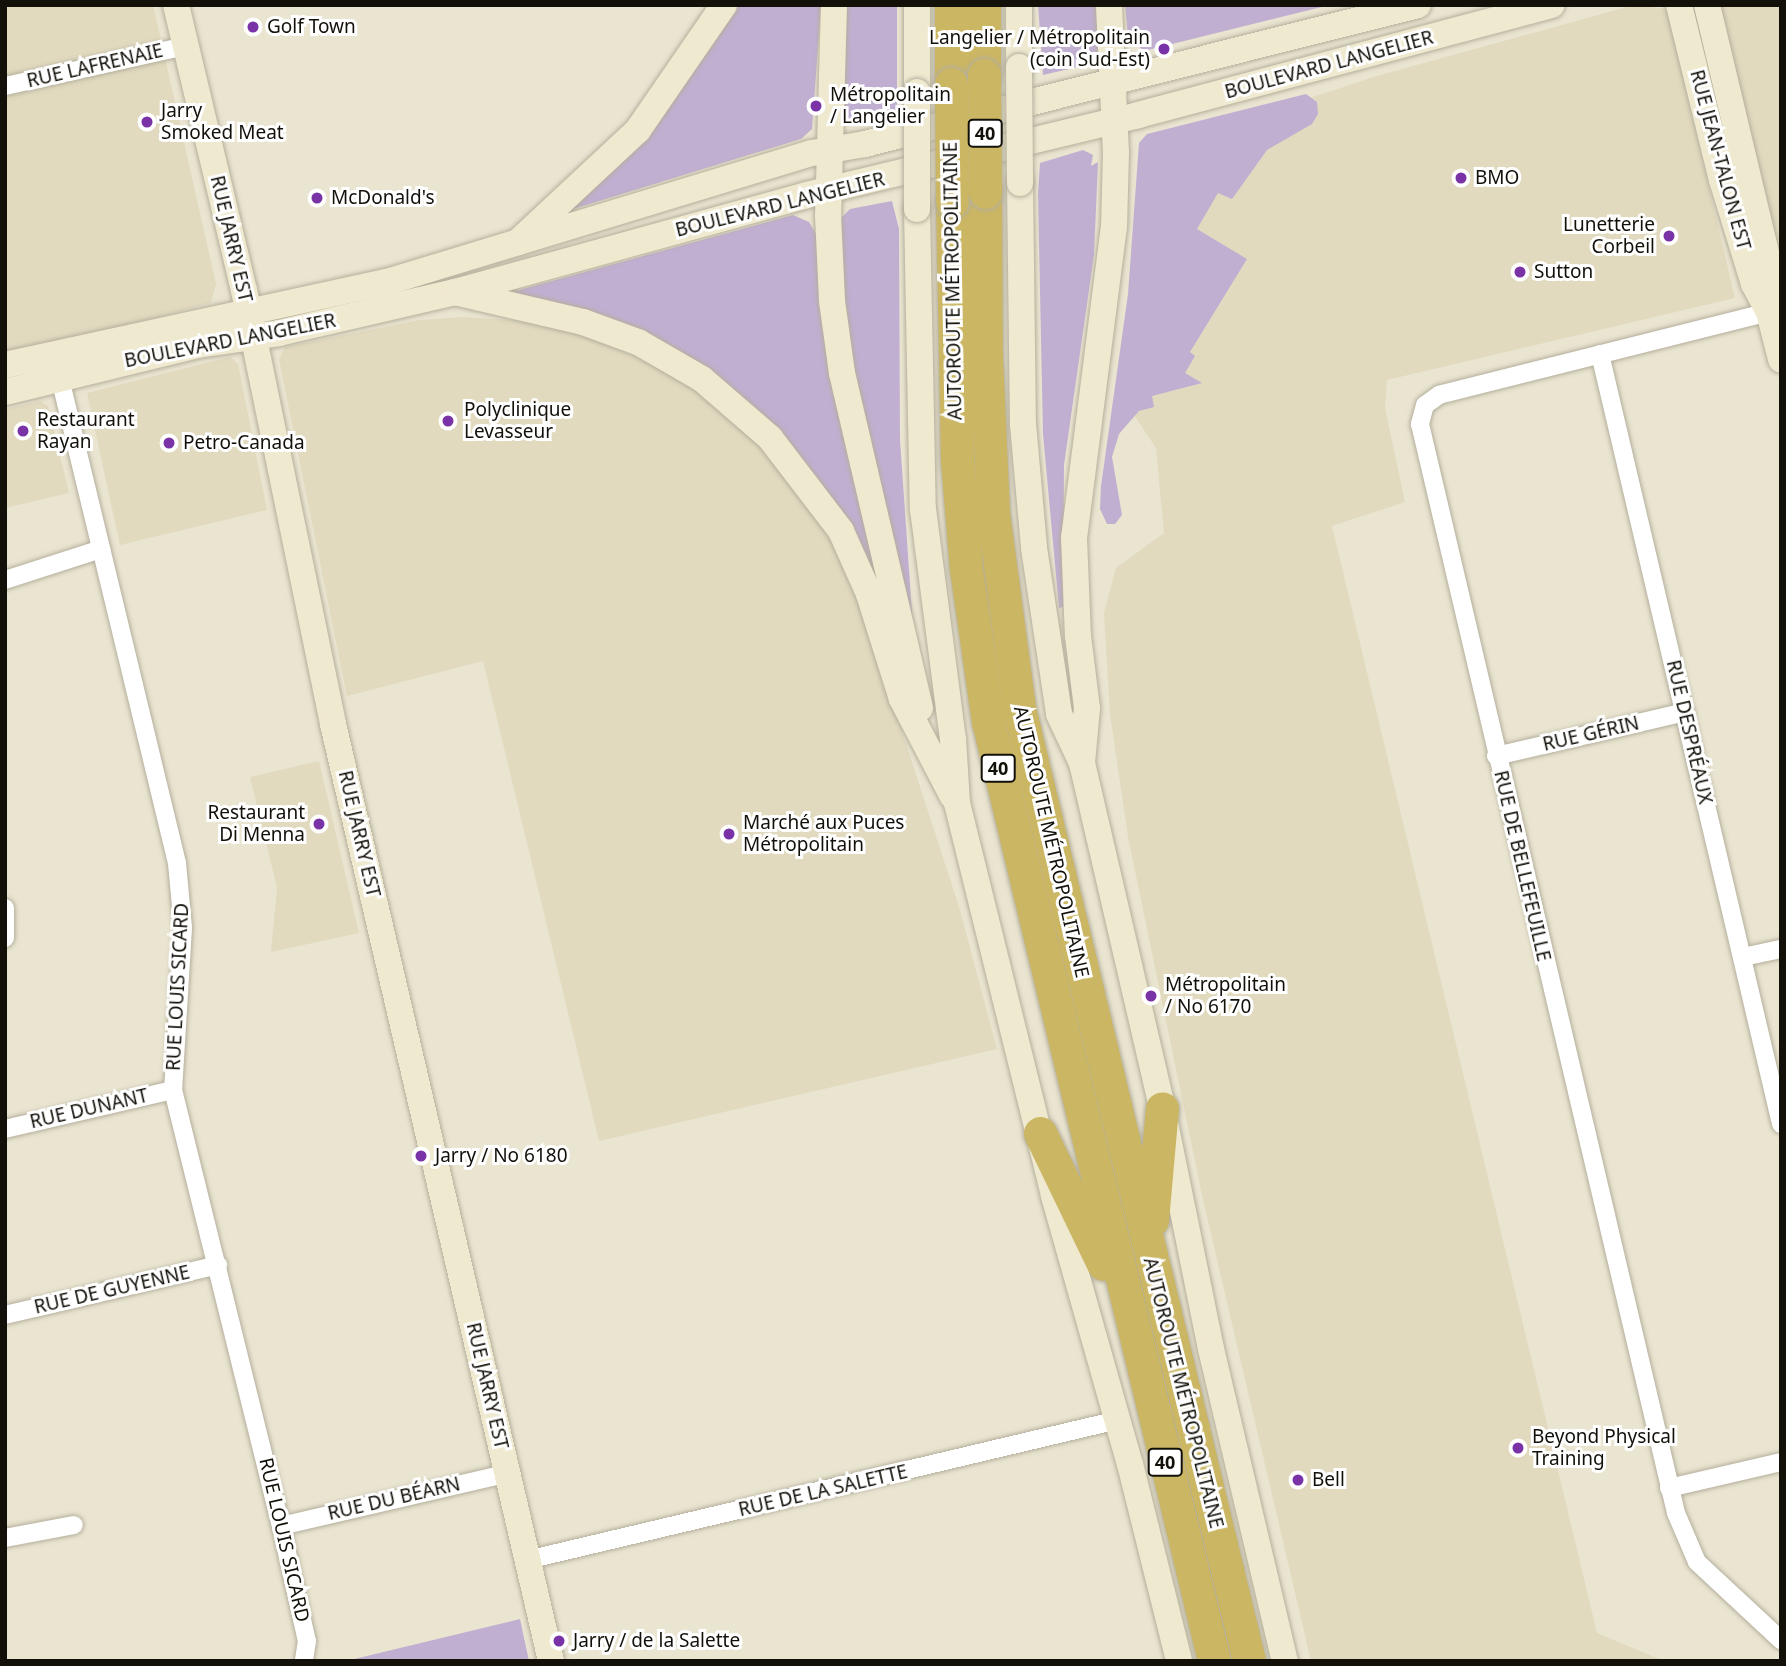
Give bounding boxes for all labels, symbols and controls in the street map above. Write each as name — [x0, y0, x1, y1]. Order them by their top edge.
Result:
place label: Golf Town — [267, 16, 356, 38]
marker: Golf Town — [245, 19, 261, 35]
street label: BOULEVARD LANGELIER — [1222, 26, 1436, 104]
place label: Langelier / Métropolitain (coin Sud-Est) — [929, 27, 1150, 71]
street label: RUE LAFRENAIE — [25, 39, 165, 93]
marker: Langelier / Métropolitain (coin Sud-Est) — [1156, 41, 1172, 57]
street label: RUE JEAN-TALON EST — [1685, 67, 1755, 253]
place label: Métropolitain / Langelier — [830, 84, 951, 128]
marker: Métropolitain / Langelier — [808, 98, 824, 114]
place label: Jarry Smoked Meat — [161, 100, 284, 144]
marker: Jarry Smoked Meat — [139, 114, 155, 130]
road number: 40 — [968, 118, 1002, 148]
street label: AUTOROUTE MÉTROPOLITAINE — [939, 142, 967, 420]
place label: BMO — [1475, 167, 1519, 189]
street label: BOULEVARD LANGELIER — [673, 168, 887, 242]
marker: BMO — [1453, 170, 1469, 186]
street label: RUE JARRY EST — [205, 173, 257, 305]
place label: McDonald's — [331, 187, 435, 209]
marker: McDonald's — [309, 190, 325, 206]
place label: Lunetterie Corbeil — [1563, 214, 1655, 258]
marker: Lunetterie Corbeil — [1661, 228, 1677, 244]
place label: Sutton — [1534, 261, 1593, 283]
marker: Sutton — [1512, 264, 1528, 280]
street label: BOULEVARD LANGELIER — [122, 309, 338, 373]
place label: Polyclinique Levasseur — [464, 399, 571, 443]
place label: Restaurant Rayan — [37, 409, 135, 453]
marker: Polyclinique Levasseur — [438, 411, 458, 431]
marker: Restaurant Rayan — [15, 423, 31, 439]
place label: Petro-Canada — [183, 432, 305, 454]
marker: Petro-Canada — [161, 435, 177, 451]
street label: RUE DESPRÉAUX — [1661, 658, 1717, 806]
street label: AUTOROUTE MÉTROPOLITAINE — [1009, 704, 1093, 980]
street label: RUE GÉRIN — [1541, 712, 1641, 756]
road number: 40 — [981, 754, 1016, 782]
street label: RUE JARRY EST — [333, 768, 385, 900]
street label: RUE DE BELLEFEUILLE — [1489, 768, 1555, 964]
place label: Restaurant Di Menna — [207, 802, 305, 846]
place label: Marché aux Puces Métropolitain — [743, 812, 904, 856]
marker: Restaurant Di Menna — [311, 816, 327, 832]
marker: Marché aux Puces Métropolitain — [721, 826, 737, 842]
street label: RUE LOUIS SICARD — [162, 903, 194, 1071]
place label: Métropolitain / No 6170 — [1165, 974, 1286, 1018]
marker: Métropolitain / No 6170 — [1143, 988, 1159, 1004]
street label: RUE DUNANT — [28, 1084, 150, 1134]
place label: Jarry / No 6180 — [435, 1145, 568, 1167]
marker: Jarry / No 6180 — [413, 1148, 429, 1164]
street label: AUTOROUTE MÉTROPOLITAINE — [1138, 1255, 1228, 1531]
street label: RUE DE GUYENNE — [32, 1261, 192, 1319]
street label: RUE JARRY EST — [461, 1320, 513, 1452]
place label: Beyond Physical Training — [1532, 1426, 1676, 1470]
marker: Beyond Physical Training — [1510, 1440, 1526, 1456]
road number: 40 — [1148, 1448, 1182, 1476]
street label: RUE LOUIS SICARD — [254, 1456, 314, 1624]
street label: RUE DE LA SALETTE — [736, 1460, 910, 1522]
place label: Bell — [1312, 1469, 1345, 1491]
marker: Bell — [1290, 1472, 1306, 1488]
street label: RUE DU BÉARN — [326, 1473, 462, 1525]
place label: Jarry / de la Salette — [573, 1630, 740, 1652]
marker: Jarry / de la Salette — [551, 1633, 567, 1649]

